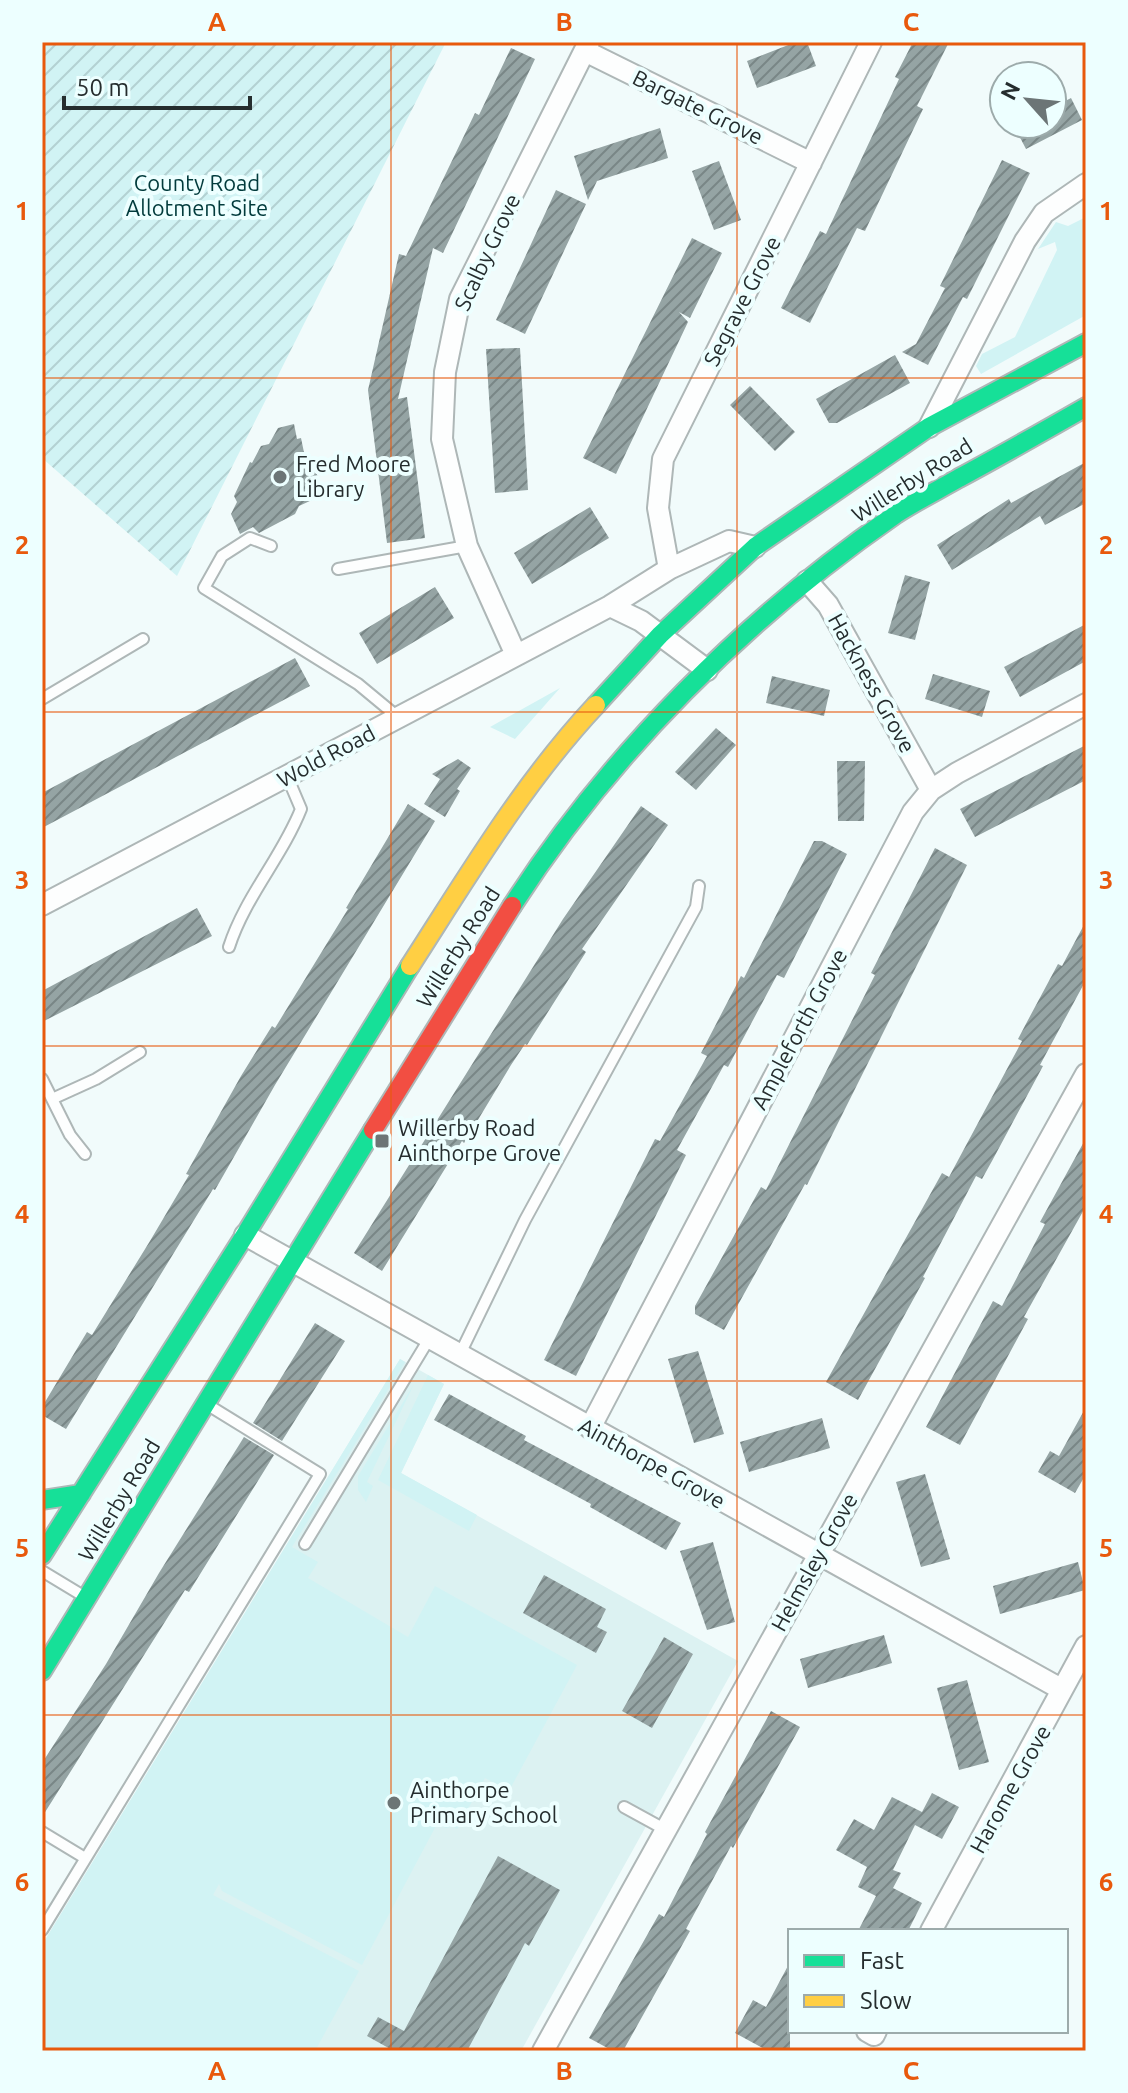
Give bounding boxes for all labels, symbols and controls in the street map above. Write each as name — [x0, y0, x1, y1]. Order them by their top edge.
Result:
text: A — [208, 7, 227, 36]
text: B — [555, 7, 573, 36]
text: C — [903, 7, 920, 36]
scale bar — [64, 60, 250, 110]
north arrow — [988, 60, 1068, 140]
street label: Bargate Grove — [629, 64, 767, 149]
text: 50 m — [76, 74, 129, 101]
text: N — [995, 78, 1025, 104]
park label: County Road Allotment Site — [126, 170, 268, 220]
street label: Scalby Grove — [449, 190, 524, 314]
text: 1 — [15, 196, 29, 225]
text: 1 — [1099, 196, 1113, 225]
street label: Segrave Grove — [698, 232, 785, 370]
street label: Willerby Road — [847, 433, 977, 527]
place label: Fred Moore Library — [296, 451, 411, 501]
marker: Fred Moore Library — [271, 468, 289, 486]
text: 2 — [15, 530, 29, 559]
text: 2 — [1099, 530, 1113, 559]
street label: Hackness Grove — [824, 609, 921, 757]
street label: Wold Road — [273, 719, 379, 792]
text: 3 — [15, 865, 29, 894]
text: 3 — [1099, 865, 1113, 894]
street label: Willerby Road — [411, 882, 505, 1012]
street label: Ampleforth Grove — [746, 944, 851, 1113]
place label: Willerby Road Ainthorpe Grove — [398, 1115, 561, 1165]
marker: Willerby Road Ainthorpe Grove — [373, 1132, 391, 1150]
text: 4 — [15, 1199, 29, 1228]
text: 4 — [1099, 1199, 1113, 1228]
street label: Ainthorpe Grove — [575, 1412, 730, 1513]
street label: Willerby Road — [72, 1434, 165, 1565]
street label: Helmsley Grove — [765, 1488, 862, 1635]
text: 5 — [15, 1533, 29, 1562]
text: 5 — [1099, 1533, 1113, 1562]
street label: Harome Grove — [964, 1720, 1055, 1857]
place label: Ainthorpe Primary School — [410, 1777, 558, 1827]
marker: Ainthorpe Primary School — [385, 1794, 403, 1812]
text: 6 — [15, 1867, 29, 1896]
text: 6 — [1099, 1867, 1113, 1896]
legend — [788, 1929, 1068, 2033]
text: Fast — [860, 1947, 904, 1974]
text: Slow — [860, 1987, 912, 2014]
text: A — [208, 2056, 227, 2085]
text: B — [555, 2056, 573, 2085]
text: C — [903, 2056, 920, 2085]

